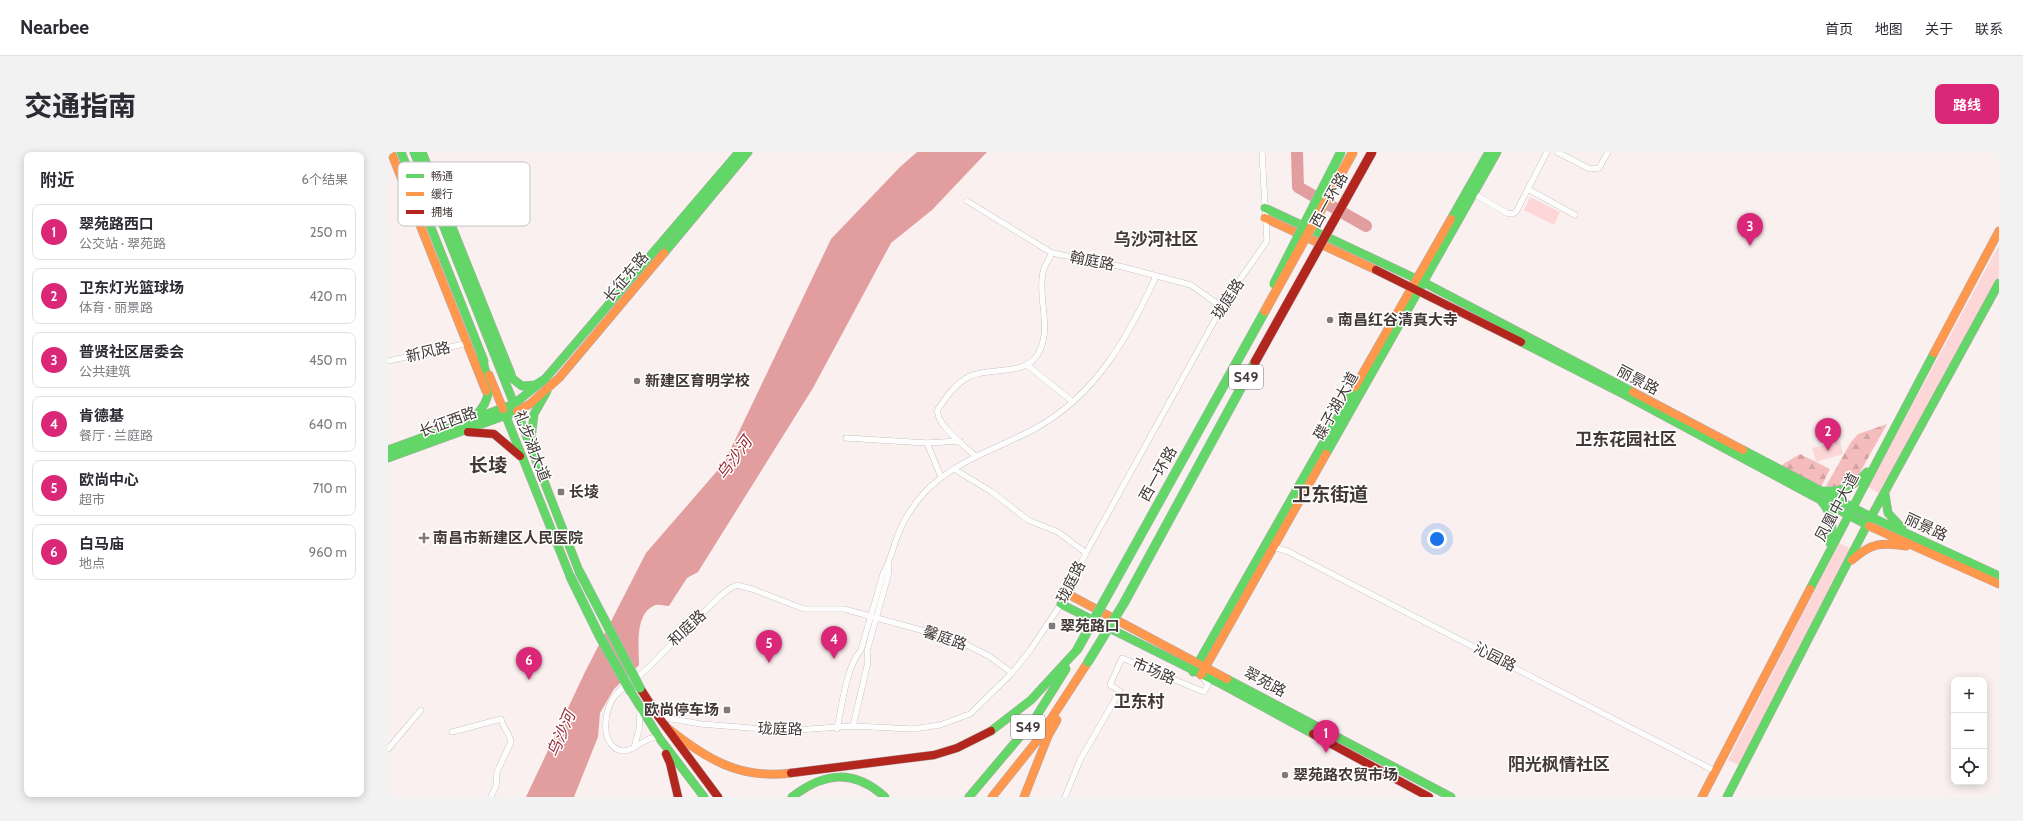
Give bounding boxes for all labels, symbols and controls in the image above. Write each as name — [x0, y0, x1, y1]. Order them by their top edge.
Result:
text: Nearbee — [20, 16, 89, 39]
text: 首页 — [1825, 20, 1853, 38]
text: 地图 — [1875, 20, 1903, 38]
text: 关于 — [1925, 20, 1953, 38]
text: 联系 — [1975, 20, 2003, 38]
button: 路线 — [1935, 84, 1999, 124]
text: 交通指南 — [24, 89, 136, 123]
legend — [398, 162, 530, 226]
text: 畅通 — [431, 169, 453, 183]
street label: 西一环路 — [1307, 169, 1351, 231]
text: 附近 — [40, 170, 74, 190]
text: 6个结果 — [302, 171, 348, 187]
text: 缓行 — [431, 187, 453, 201]
text: 拥堵 — [431, 205, 453, 219]
pin: 3 — [1737, 213, 1763, 246]
text: 翠苑路西口 — [79, 215, 154, 233]
text: 1 — [52, 224, 56, 240]
text: 250 m — [310, 224, 347, 240]
district label: 乌沙河社区 — [1114, 229, 1199, 249]
text: 公交站 · 翠苑路 — [79, 235, 166, 251]
street label: 长征东路 — [600, 248, 652, 306]
street label: 翰庭路 — [1068, 248, 1116, 274]
street label: 珑庭路 — [1208, 275, 1248, 323]
text: 卫东灯光篮球场 — [79, 279, 184, 297]
text: 2 — [51, 288, 57, 304]
text: 420 m — [309, 288, 347, 304]
text: 体育 · 丽景路 — [79, 299, 153, 315]
place label: 南昌红谷清真大寺 — [1338, 311, 1458, 329]
marker: 南昌红谷清真大寺 — [1325, 315, 1335, 325]
street label: 新风路 — [404, 338, 452, 366]
text: 普贤社区居委会 — [79, 343, 184, 361]
text: 3 — [50, 352, 58, 368]
text: 450 m — [309, 352, 347, 368]
street label: 丽景路 — [1614, 361, 1662, 399]
text: 公共建筑 — [79, 363, 131, 379]
road number: S49 — [1229, 365, 1263, 389]
street label: 碟子湖大道 — [1310, 369, 1362, 443]
place label: 新建区育明学校 — [645, 372, 750, 390]
marker: 新建区育明学校 — [632, 376, 642, 386]
street label: 长征西路 — [417, 403, 479, 441]
text: 肯德基 — [79, 407, 124, 425]
street label: 礼步湖大道 — [510, 408, 554, 484]
text: 4 — [50, 416, 58, 432]
text: 640 m — [309, 416, 347, 432]
pin: 2 — [1815, 418, 1841, 451]
text: 餐厅 · 兰庭路 — [79, 427, 153, 443]
district label: 卫东花园社区 — [1575, 429, 1677, 449]
water label: 乌沙河 — [712, 431, 758, 483]
street label: 西一环路 — [1136, 443, 1180, 505]
district label: 长堎 — [469, 454, 507, 477]
street label: 凤凰中大道 — [1811, 470, 1863, 544]
text: 欧尚中心 — [79, 471, 139, 489]
text: 5 — [51, 480, 57, 496]
text: 710 m — [313, 480, 347, 496]
place label: 长堎 — [569, 483, 599, 501]
district label: 卫东街道 — [1292, 483, 1368, 506]
marker: 长堎 — [556, 487, 566, 497]
text: 超市 — [79, 491, 105, 507]
street label: 丽景路 — [1902, 509, 1950, 545]
place label: 南昌市新建区人民医院 — [433, 529, 583, 547]
your location — [1427, 529, 1447, 549]
marker: 南昌市新建区人民医院 — [418, 532, 430, 544]
text: 白马庙 — [79, 535, 124, 553]
text: 6 — [50, 544, 58, 560]
text: 960 m — [309, 544, 347, 560]
text: 地点 — [79, 555, 105, 571]
street label: 珑庭路 — [1053, 558, 1089, 606]
street label: 和庭路 — [664, 606, 710, 650]
place label: 翠苑路口 — [1060, 617, 1120, 635]
marker: 翠苑路口 — [1047, 621, 1057, 631]
street label: 馨庭路 — [921, 622, 969, 654]
pin: 4 — [821, 626, 847, 659]
pin: 5 — [756, 630, 782, 663]
street label: 沁园路 — [1471, 639, 1519, 675]
pin: 6 — [516, 647, 542, 680]
street label: 市场路 — [1130, 654, 1178, 688]
street label: 翠苑路 — [1241, 663, 1289, 701]
map controls — [1951, 677, 1987, 785]
button: + — [1951, 677, 1987, 713]
district label: 卫东村 — [1114, 691, 1165, 711]
place label: 欧尚停车场 — [644, 701, 719, 719]
water label: 乌沙河 — [543, 705, 580, 760]
marker: 欧尚停车场 — [722, 705, 732, 715]
button: − — [1951, 713, 1987, 749]
road number: S49 — [1011, 715, 1045, 739]
street label: 珑庭路 — [757, 720, 803, 738]
pin: 1 — [1313, 720, 1339, 753]
button: locate — [1951, 749, 1987, 785]
district label: 阳光枫情社区 — [1508, 754, 1610, 774]
place label: 翠苑路农贸市场 — [1293, 766, 1398, 784]
marker: 翠苑路农贸市场 — [1280, 770, 1290, 780]

